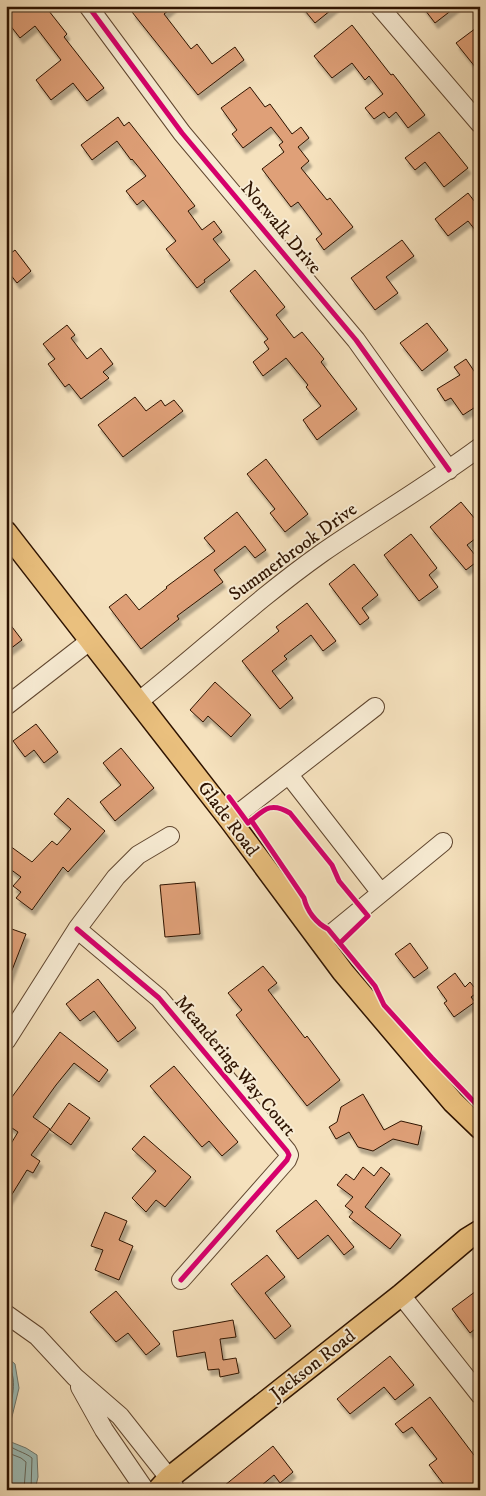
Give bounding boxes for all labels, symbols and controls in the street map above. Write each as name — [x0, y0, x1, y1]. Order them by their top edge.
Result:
street label: Norwalk Drive — [236, 177, 326, 279]
street label: Summerbrook Drive — [224, 498, 362, 606]
street label: Glade Road — [192, 777, 264, 861]
street label: Meandering Way Court — [169, 991, 301, 1141]
street label: Jackson Road — [264, 1324, 361, 1407]

